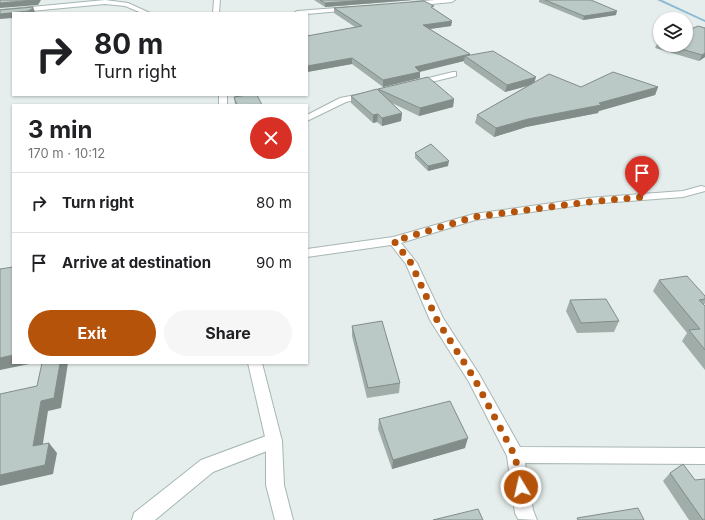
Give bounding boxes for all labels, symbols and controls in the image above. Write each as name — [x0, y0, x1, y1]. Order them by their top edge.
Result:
map controls — [653, 12, 693, 52]
button: layers — [653, 12, 693, 52]
text: 80 m — [94, 27, 163, 61]
icon: right — [28, 28, 80, 80]
text: Turn right — [94, 61, 177, 82]
text: 3 min — [28, 115, 93, 144]
button: close — [250, 117, 292, 159]
text: 170 m · 10:12 — [28, 145, 105, 161]
pin — [625, 156, 659, 197]
icon: arrive — [631, 162, 653, 184]
icon: right — [28, 192, 50, 214]
text: Turn right — [62, 193, 134, 212]
text: 80 m — [256, 193, 292, 212]
icon: arrive — [28, 252, 50, 274]
text: Arrive at destination — [62, 253, 211, 272]
text: 90 m — [256, 253, 292, 272]
button: Exit — [28, 310, 156, 356]
button: Share — [164, 310, 292, 356]
position arrow — [500, 466, 542, 508]

